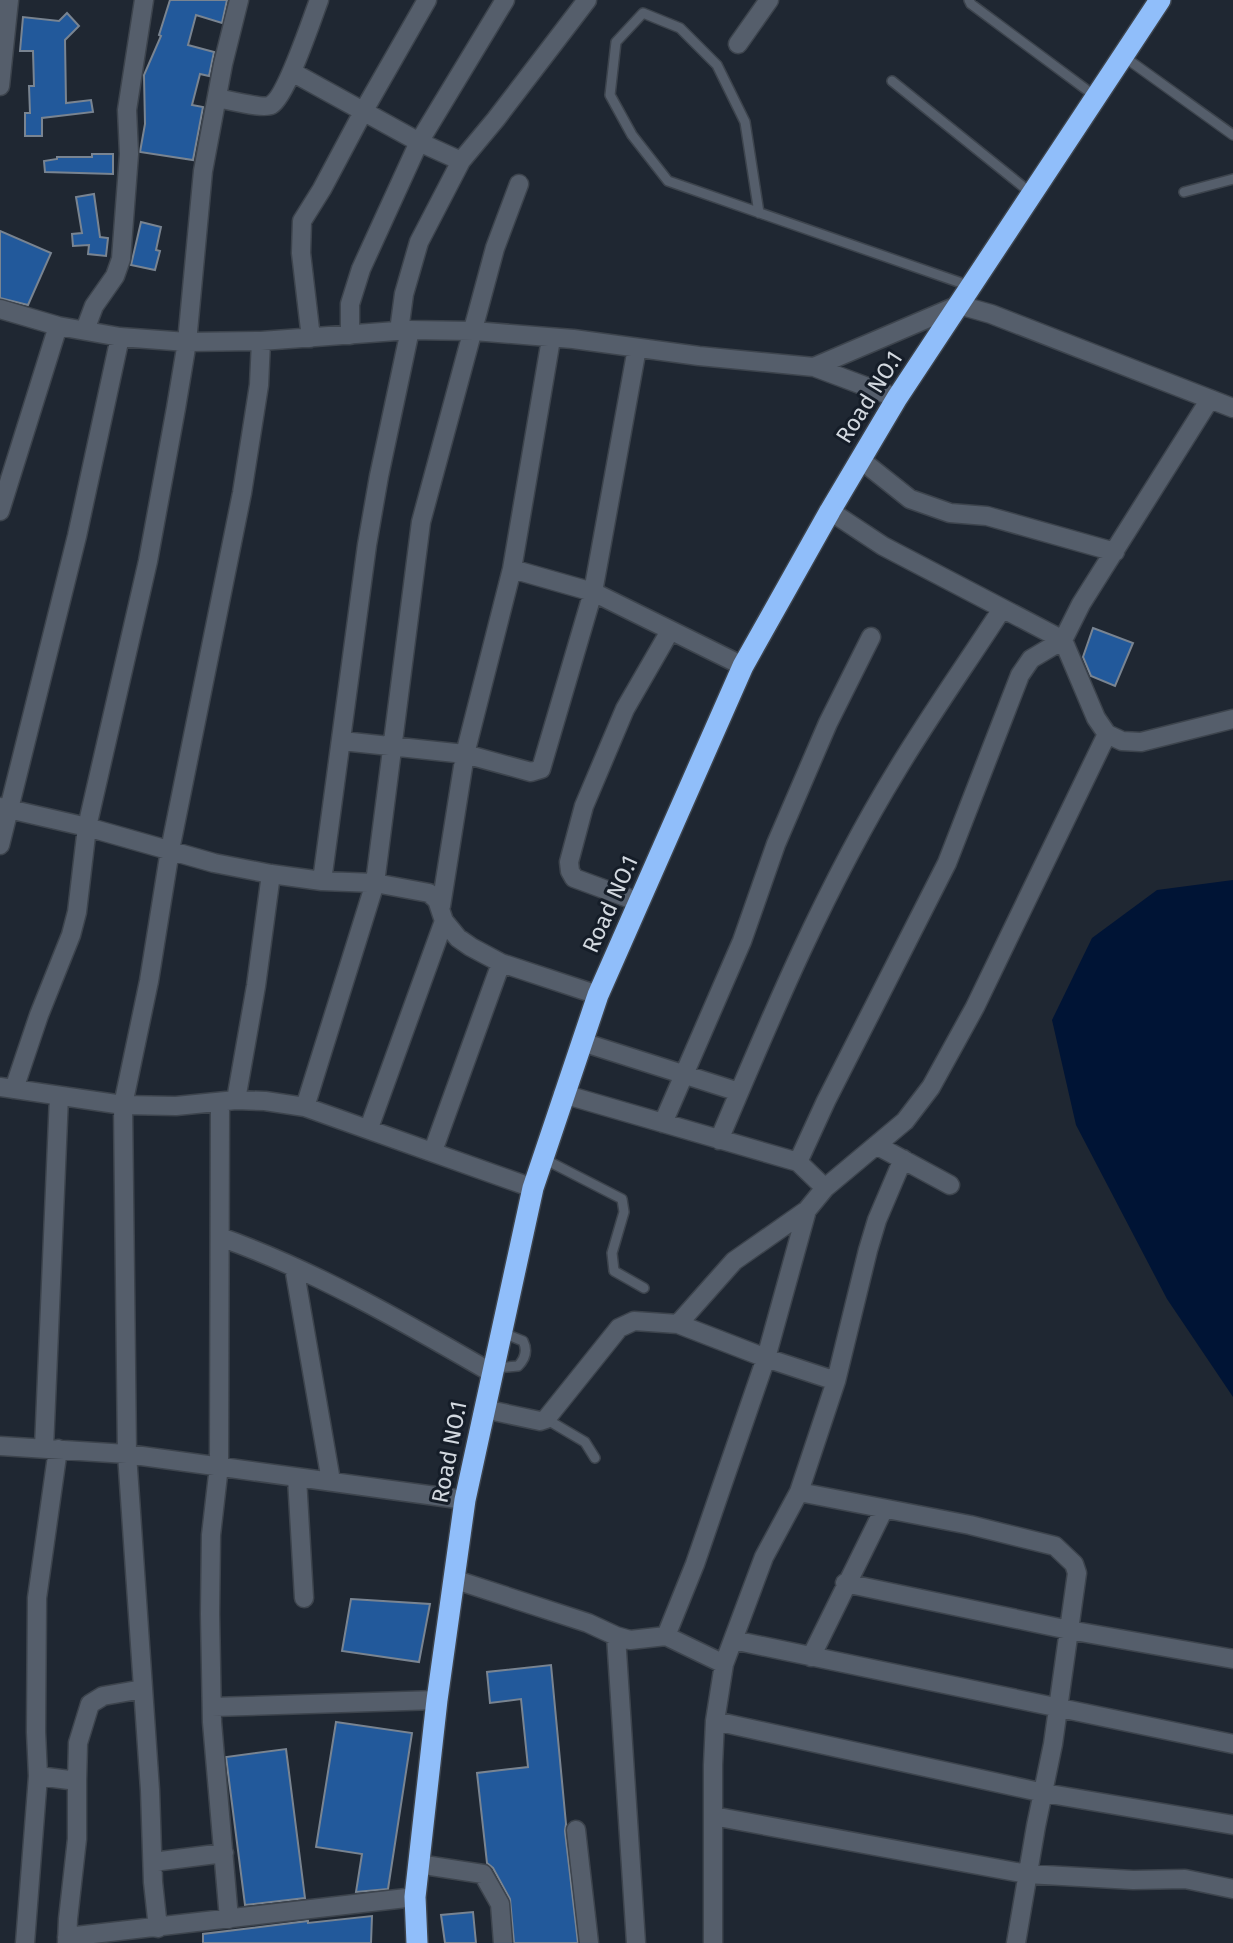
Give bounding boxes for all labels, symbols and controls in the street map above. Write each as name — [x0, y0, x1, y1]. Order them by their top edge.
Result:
street label: Road NO.1 — [830, 346, 908, 448]
street label: Road NO.1 — [576, 851, 644, 957]
street label: Road NO.1 — [425, 1399, 473, 1505]

